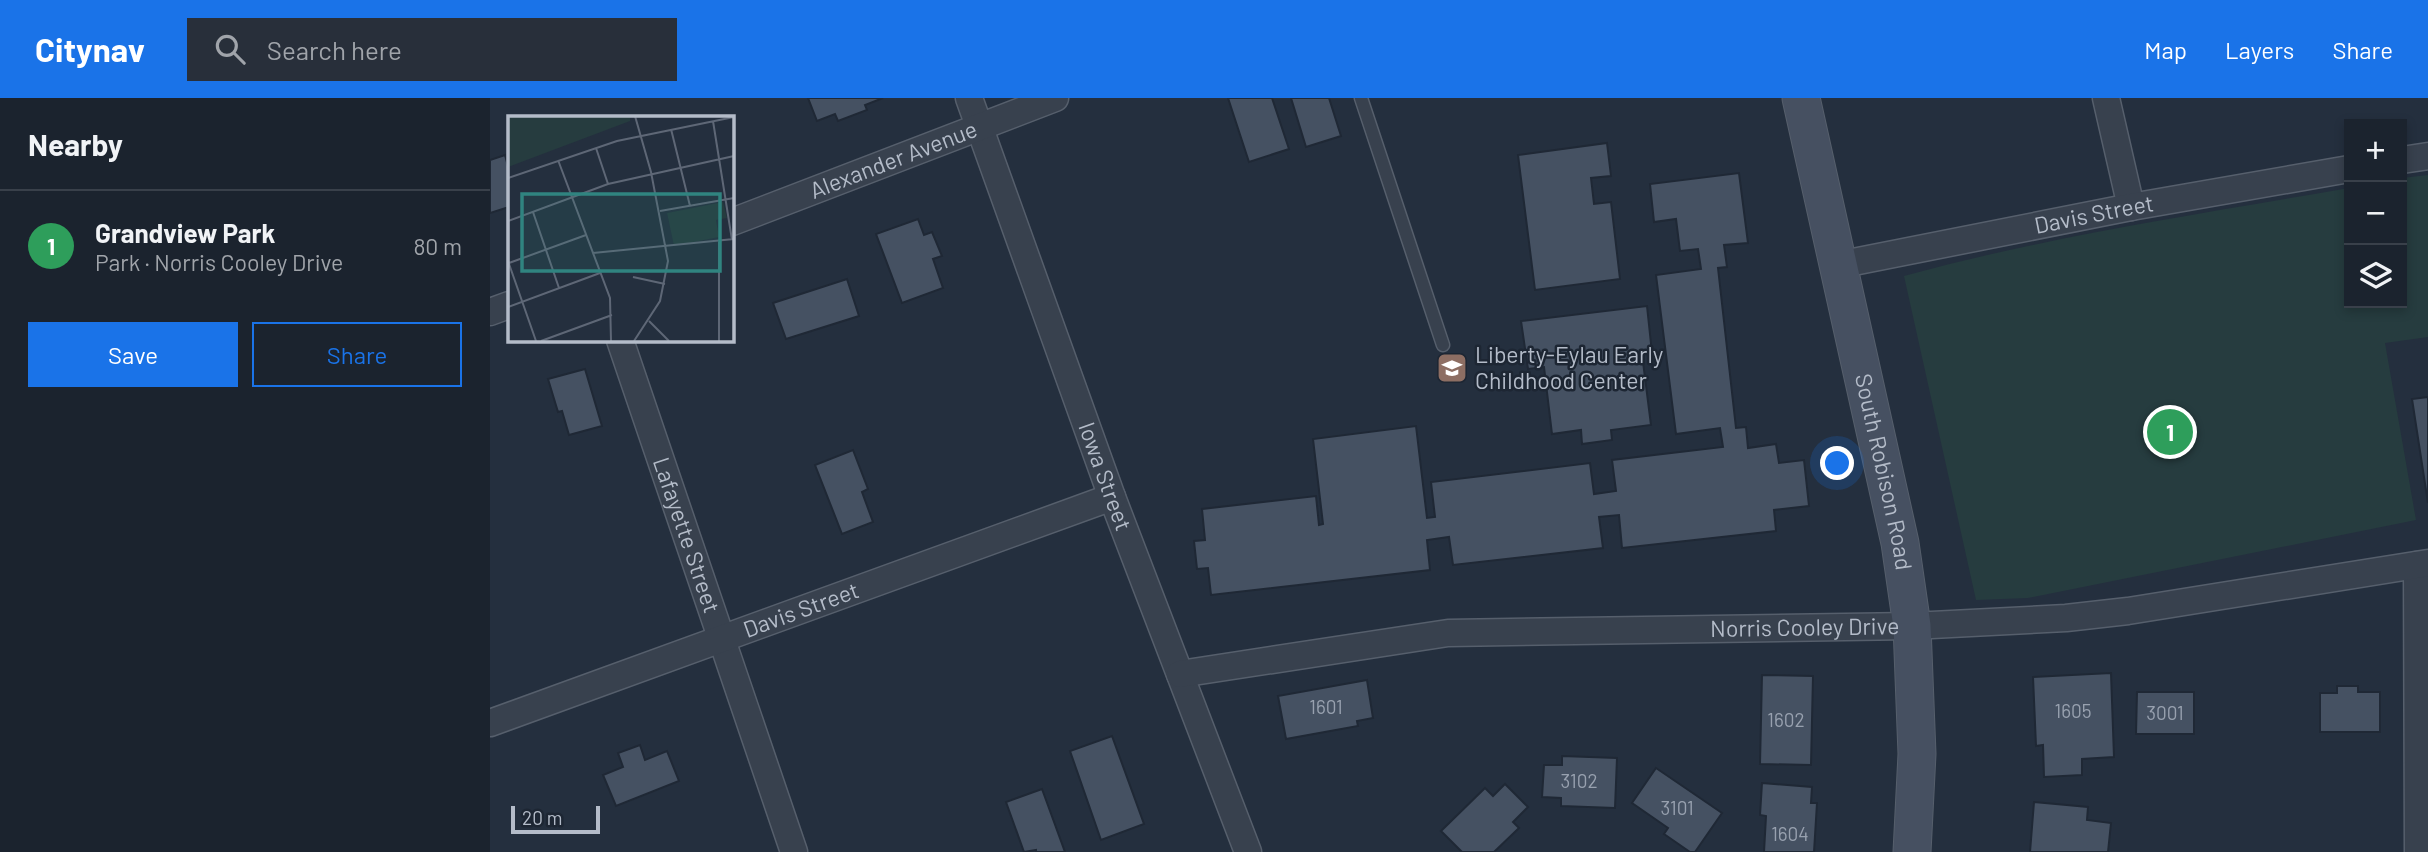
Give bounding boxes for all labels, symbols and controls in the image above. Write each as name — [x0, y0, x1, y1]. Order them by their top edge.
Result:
search box — [187, 18, 677, 81]
text: Citynav — [35, 29, 145, 69]
icon: search — [211, 30, 249, 68]
text: Search here — [267, 34, 402, 65]
text: Map — [2144, 35, 2187, 64]
text: Layers — [2225, 35, 2294, 64]
text: Share — [2332, 35, 2393, 64]
street label: Alexander Avenue — [805, 114, 981, 204]
inset map — [508, 116, 733, 341]
map controls — [2344, 119, 2407, 308]
button: + — [2344, 119, 2407, 182]
text: Nearby — [28, 126, 123, 162]
button: − — [2344, 182, 2407, 245]
street label: Davis Street — [2032, 188, 2156, 239]
text: Grandview Park — [95, 217, 275, 248]
text: 1 — [47, 232, 55, 260]
text: 80 m — [413, 232, 462, 260]
button: layers — [2344, 245, 2407, 308]
text: Park · Norris Cooley Drive — [95, 248, 343, 276]
button: Save — [28, 322, 238, 387]
button: Share — [252, 322, 462, 387]
place label: Liberty-Eylau Early Childhood Center — [1475, 340, 1664, 394]
school or university icon: Liberty-Eylau Early Childhood Center — [1435, 351, 1469, 385]
street label: South Robison Road — [1850, 371, 1919, 572]
pin: 1 — [2147, 406, 2193, 458]
street label: Iowa Street — [1073, 418, 1139, 534]
your location — [1820, 446, 1854, 480]
street label: Lafayette Street — [648, 453, 727, 616]
street label: Davis Street — [739, 575, 862, 643]
street label: Norris Cooley Drive — [1710, 611, 1900, 642]
house number: 1601 — [1309, 695, 1343, 718]
house number: 1605 — [2055, 699, 2091, 722]
house number: 3001 — [2146, 701, 2184, 724]
house number: 1602 — [1767, 708, 1805, 731]
house number: 3102 — [1560, 769, 1598, 792]
house number: 3101 — [1660, 796, 1694, 819]
scale bar — [511, 803, 600, 835]
text: 20 m — [522, 806, 562, 829]
house number: 1604 — [1771, 822, 1809, 845]

